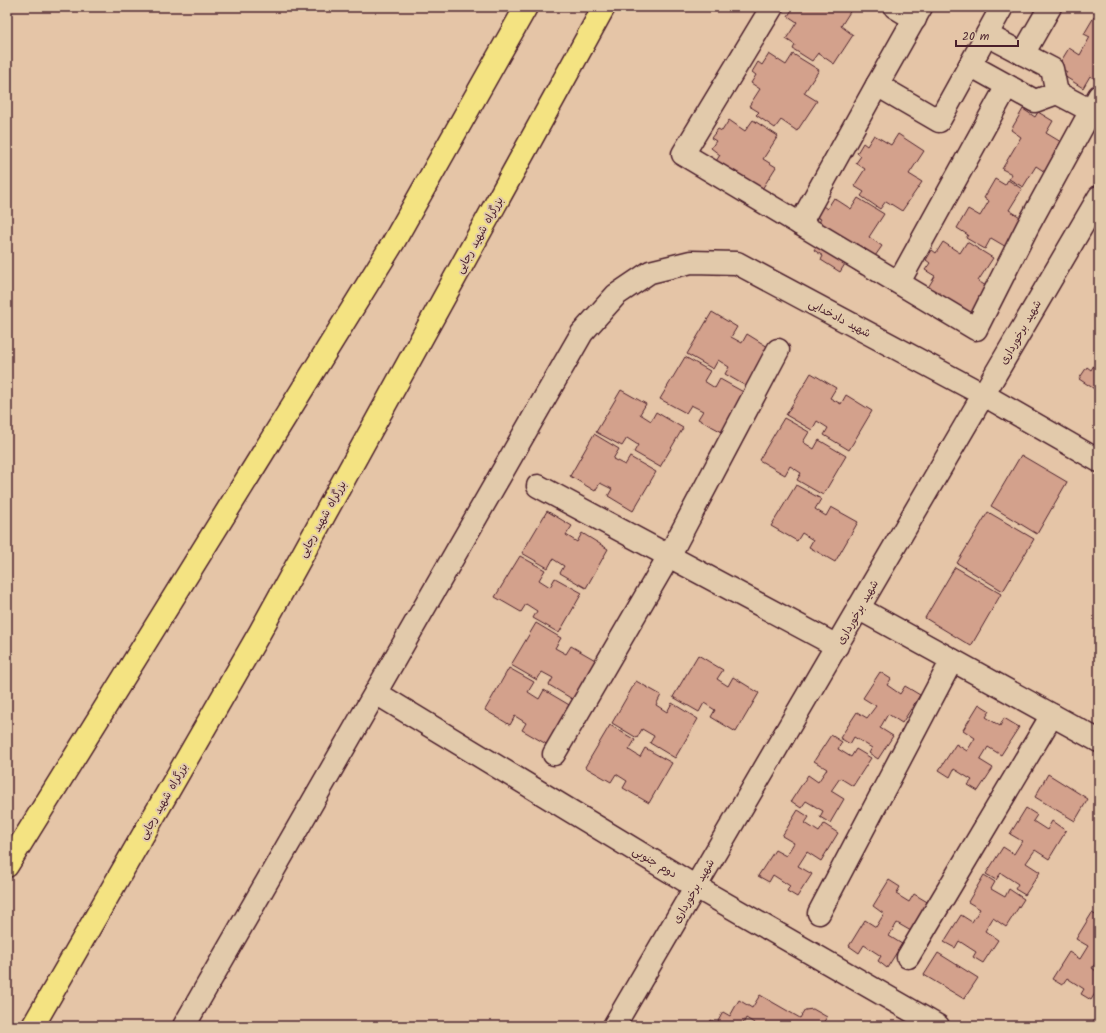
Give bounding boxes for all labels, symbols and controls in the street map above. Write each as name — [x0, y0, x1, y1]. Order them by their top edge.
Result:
scale bar — [956, 22, 1018, 48]
text: 20 m — [962, 27, 990, 46]
street label: بزرگراه شهید رجایی — [451, 194, 508, 277]
street label: شهید دادخدایی — [805, 295, 874, 343]
street label: شهید برخورداری — [995, 297, 1047, 368]
street label: بزرگراه شهید رجایی — [294, 478, 351, 561]
street label: شهید برخورداری — [832, 577, 884, 648]
street label: بزرگراه شهید رجایی — [135, 760, 193, 843]
street label: دوم جنوبی — [629, 842, 680, 883]
street label: شهید برخورداری — [668, 856, 720, 927]

